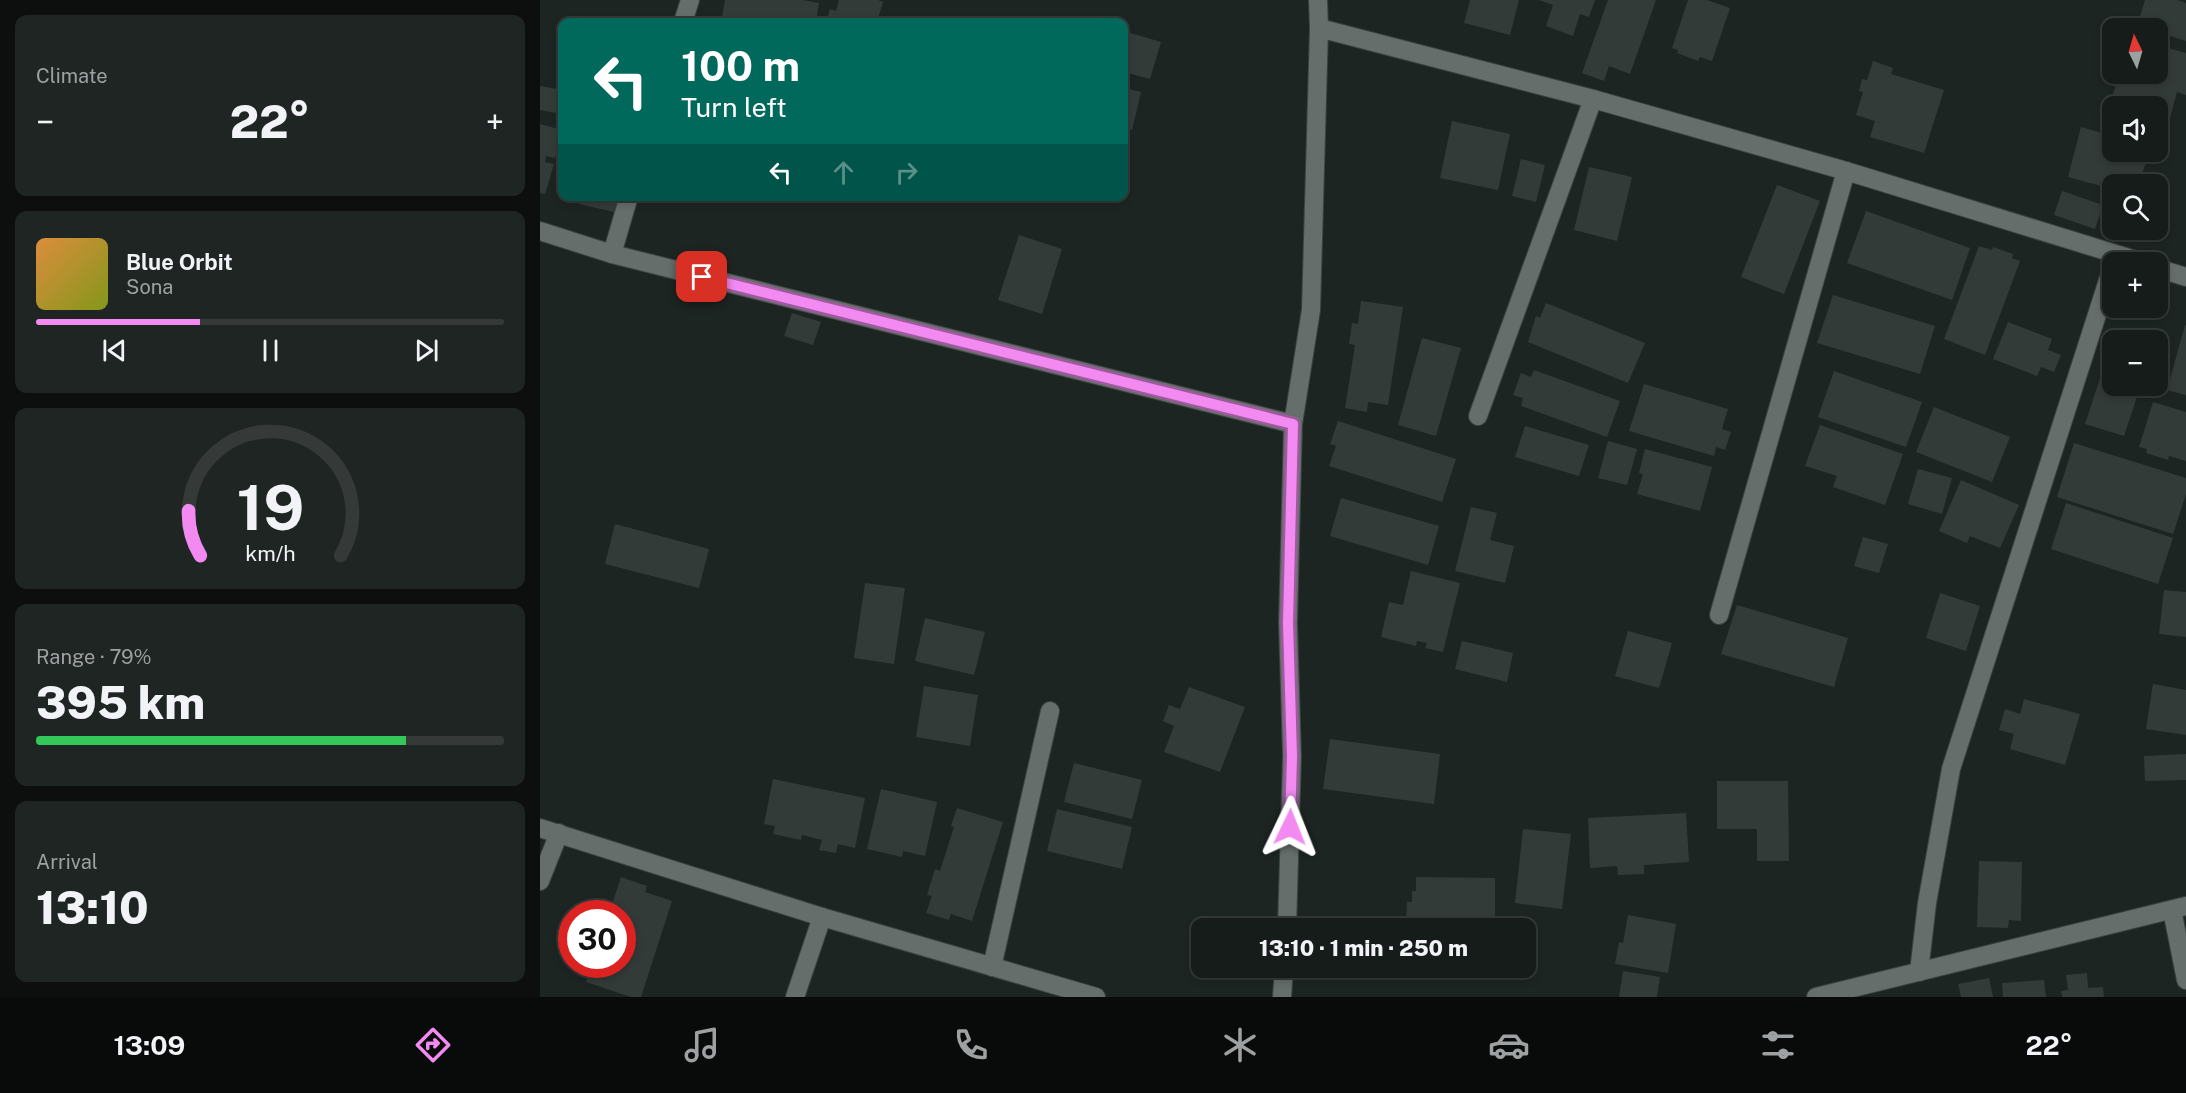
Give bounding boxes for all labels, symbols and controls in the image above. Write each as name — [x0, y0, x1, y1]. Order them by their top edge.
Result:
north arrow — [2102, 18, 2168, 84]
map controls — [2102, 18, 2168, 396]
text: 100 m — [681, 41, 800, 90]
icon: left — [582, 42, 660, 120]
text: Climate — [36, 64, 108, 88]
text: Turn left — [681, 91, 787, 123]
text: 22° — [230, 95, 310, 148]
button: sound — [2102, 96, 2168, 162]
text: − — [36, 103, 54, 141]
text: + — [486, 103, 504, 141]
icon: left — [764, 156, 797, 189]
icon: ahead — [827, 156, 860, 189]
icon: right — [890, 156, 923, 189]
button: search — [2102, 174, 2168, 240]
text: Blue Orbit — [126, 249, 233, 275]
pin — [676, 251, 727, 302]
button: + — [2102, 252, 2168, 318]
icon: arrive — [685, 260, 718, 293]
text: Sona — [126, 275, 173, 299]
button: − — [2102, 330, 2168, 396]
icon: previous — [98, 334, 131, 367]
icon: pause — [254, 334, 287, 367]
icon: next — [410, 334, 443, 367]
text: 19 — [236, 471, 304, 544]
text: km/h — [245, 541, 295, 566]
text: Range · 79% — [36, 645, 152, 669]
text: 395 km — [36, 676, 205, 729]
position arrow — [1258, 795, 1322, 859]
text: Arrival — [36, 850, 98, 874]
text: 13:10 — [36, 881, 149, 934]
speed limit sign: 30 — [558, 900, 636, 978]
text: 13:10 · 1 min · 250 m — [1259, 935, 1468, 961]
icon: directions — [412, 1024, 454, 1066]
icon: music — [681, 1024, 723, 1066]
icon: phone — [950, 1024, 992, 1066]
icon: climate — [1219, 1024, 1261, 1066]
icon: car — [1488, 1024, 1530, 1066]
icon: filters — [1757, 1024, 1799, 1066]
text: 13:09 — [113, 1029, 185, 1061]
text: 22° — [2025, 1029, 2073, 1061]

